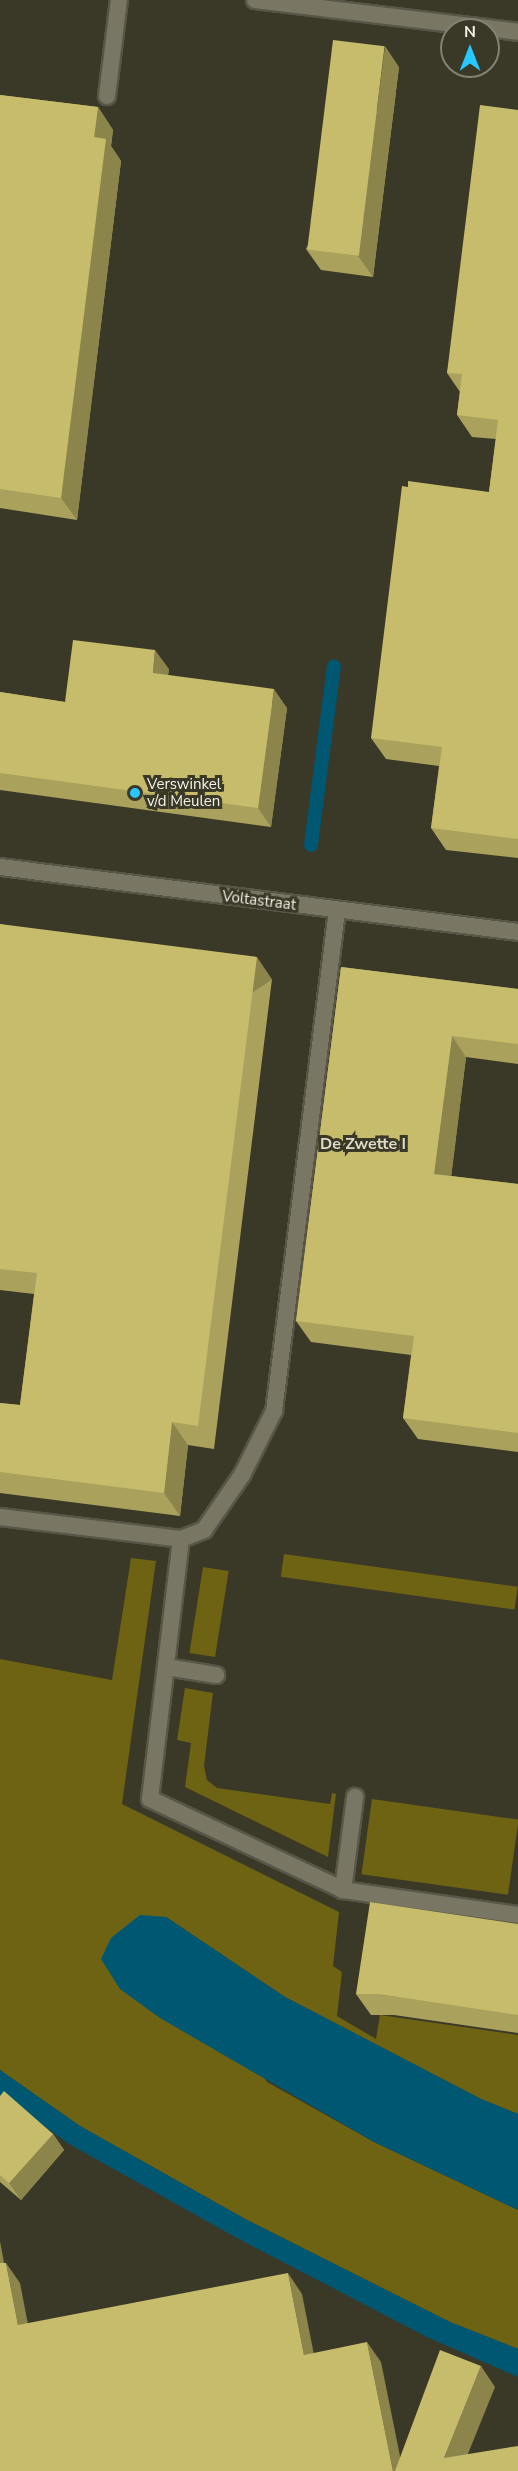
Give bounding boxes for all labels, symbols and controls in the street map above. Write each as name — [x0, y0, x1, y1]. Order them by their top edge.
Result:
north arrow — [440, 18, 500, 78]
text: N — [464, 21, 476, 43]
place label: Verswinkel v/d Meulen — [147, 775, 221, 810]
marker: Verswinkel v/d Meulen — [128, 786, 142, 800]
street label: Voltastraat — [221, 888, 297, 914]
district label: De Zwette I — [320, 1134, 406, 1154]

